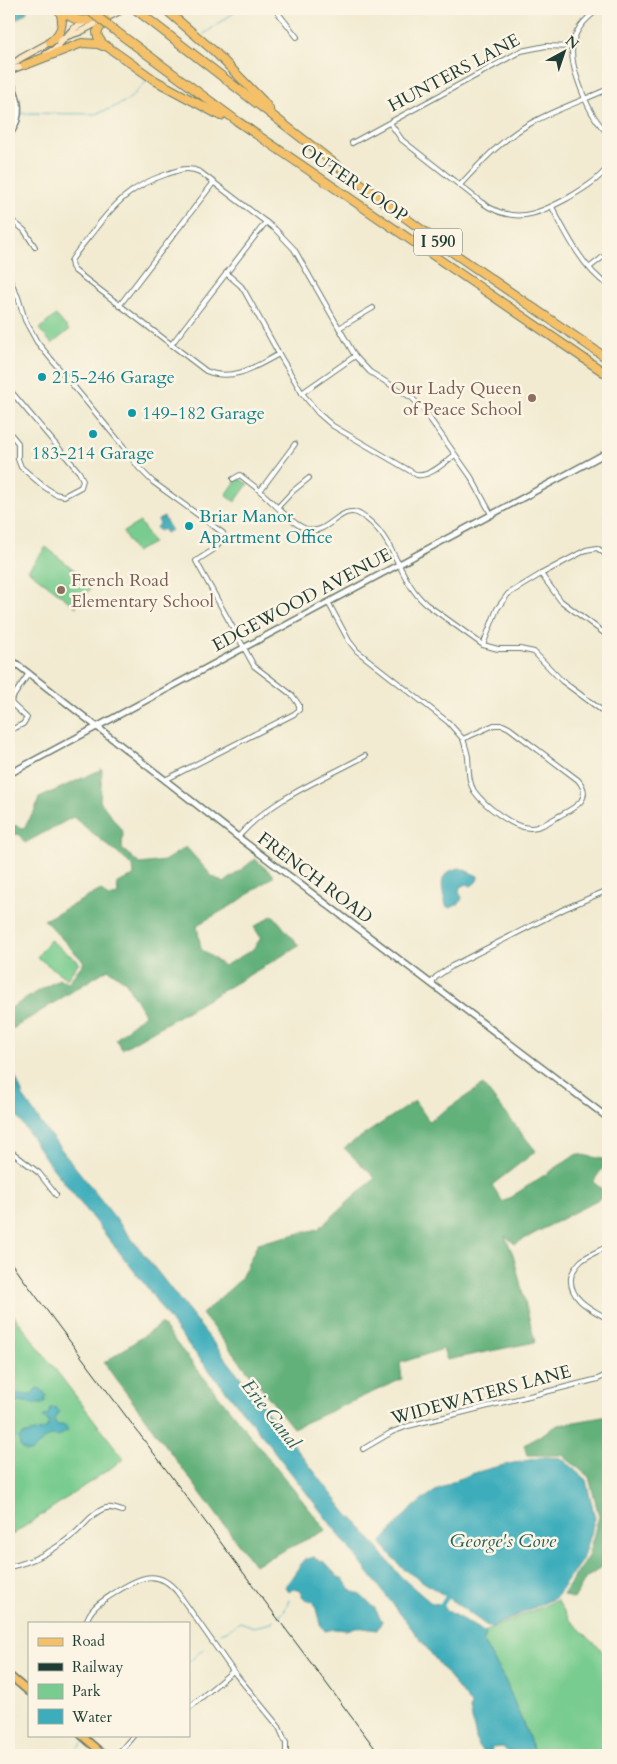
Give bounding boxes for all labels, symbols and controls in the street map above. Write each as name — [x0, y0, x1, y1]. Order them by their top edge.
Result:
street label: HUNTERS LANE — [384, 28, 524, 118]
north arrow — [540, 28, 590, 78]
text: N — [561, 31, 583, 54]
street label: OUTER LOOP — [295, 138, 413, 228]
road number: I 590 — [414, 228, 462, 256]
place label: 215-246 Garage — [52, 365, 175, 390]
marker: 215-246 Garage — [36, 371, 48, 383]
place label: Our Lady Queen of Peace School — [391, 376, 523, 422]
marker: Our Lady Queen of Peace School — [526, 392, 538, 404]
place label: 149-182 Garage — [142, 401, 265, 426]
marker: 149-182 Garage — [126, 407, 138, 419]
marker: 183-214 Garage — [87, 428, 99, 440]
place label: 183-214 Garage — [32, 441, 154, 466]
place label: Briar Manor Apartment Office — [199, 504, 333, 550]
marker: Briar Manor Apartment Office — [183, 520, 195, 532]
street label: EDGEWOOD AVENUE — [208, 542, 396, 658]
place label: French Road Elementary School — [71, 568, 214, 614]
marker: French Road Elementary School — [55, 584, 67, 596]
street label: FRENCH ROAD — [252, 826, 378, 930]
street label: WIDEWATERS LANE — [387, 1359, 574, 1431]
water label: Erie Canal — [236, 1374, 307, 1455]
water label: George's Cove — [450, 1528, 557, 1554]
legend — [28, 1622, 190, 1736]
text: Road — [72, 1631, 105, 1651]
text: Railway — [72, 1657, 123, 1677]
text: Park — [72, 1681, 101, 1701]
text: Water — [71, 1707, 113, 1727]

